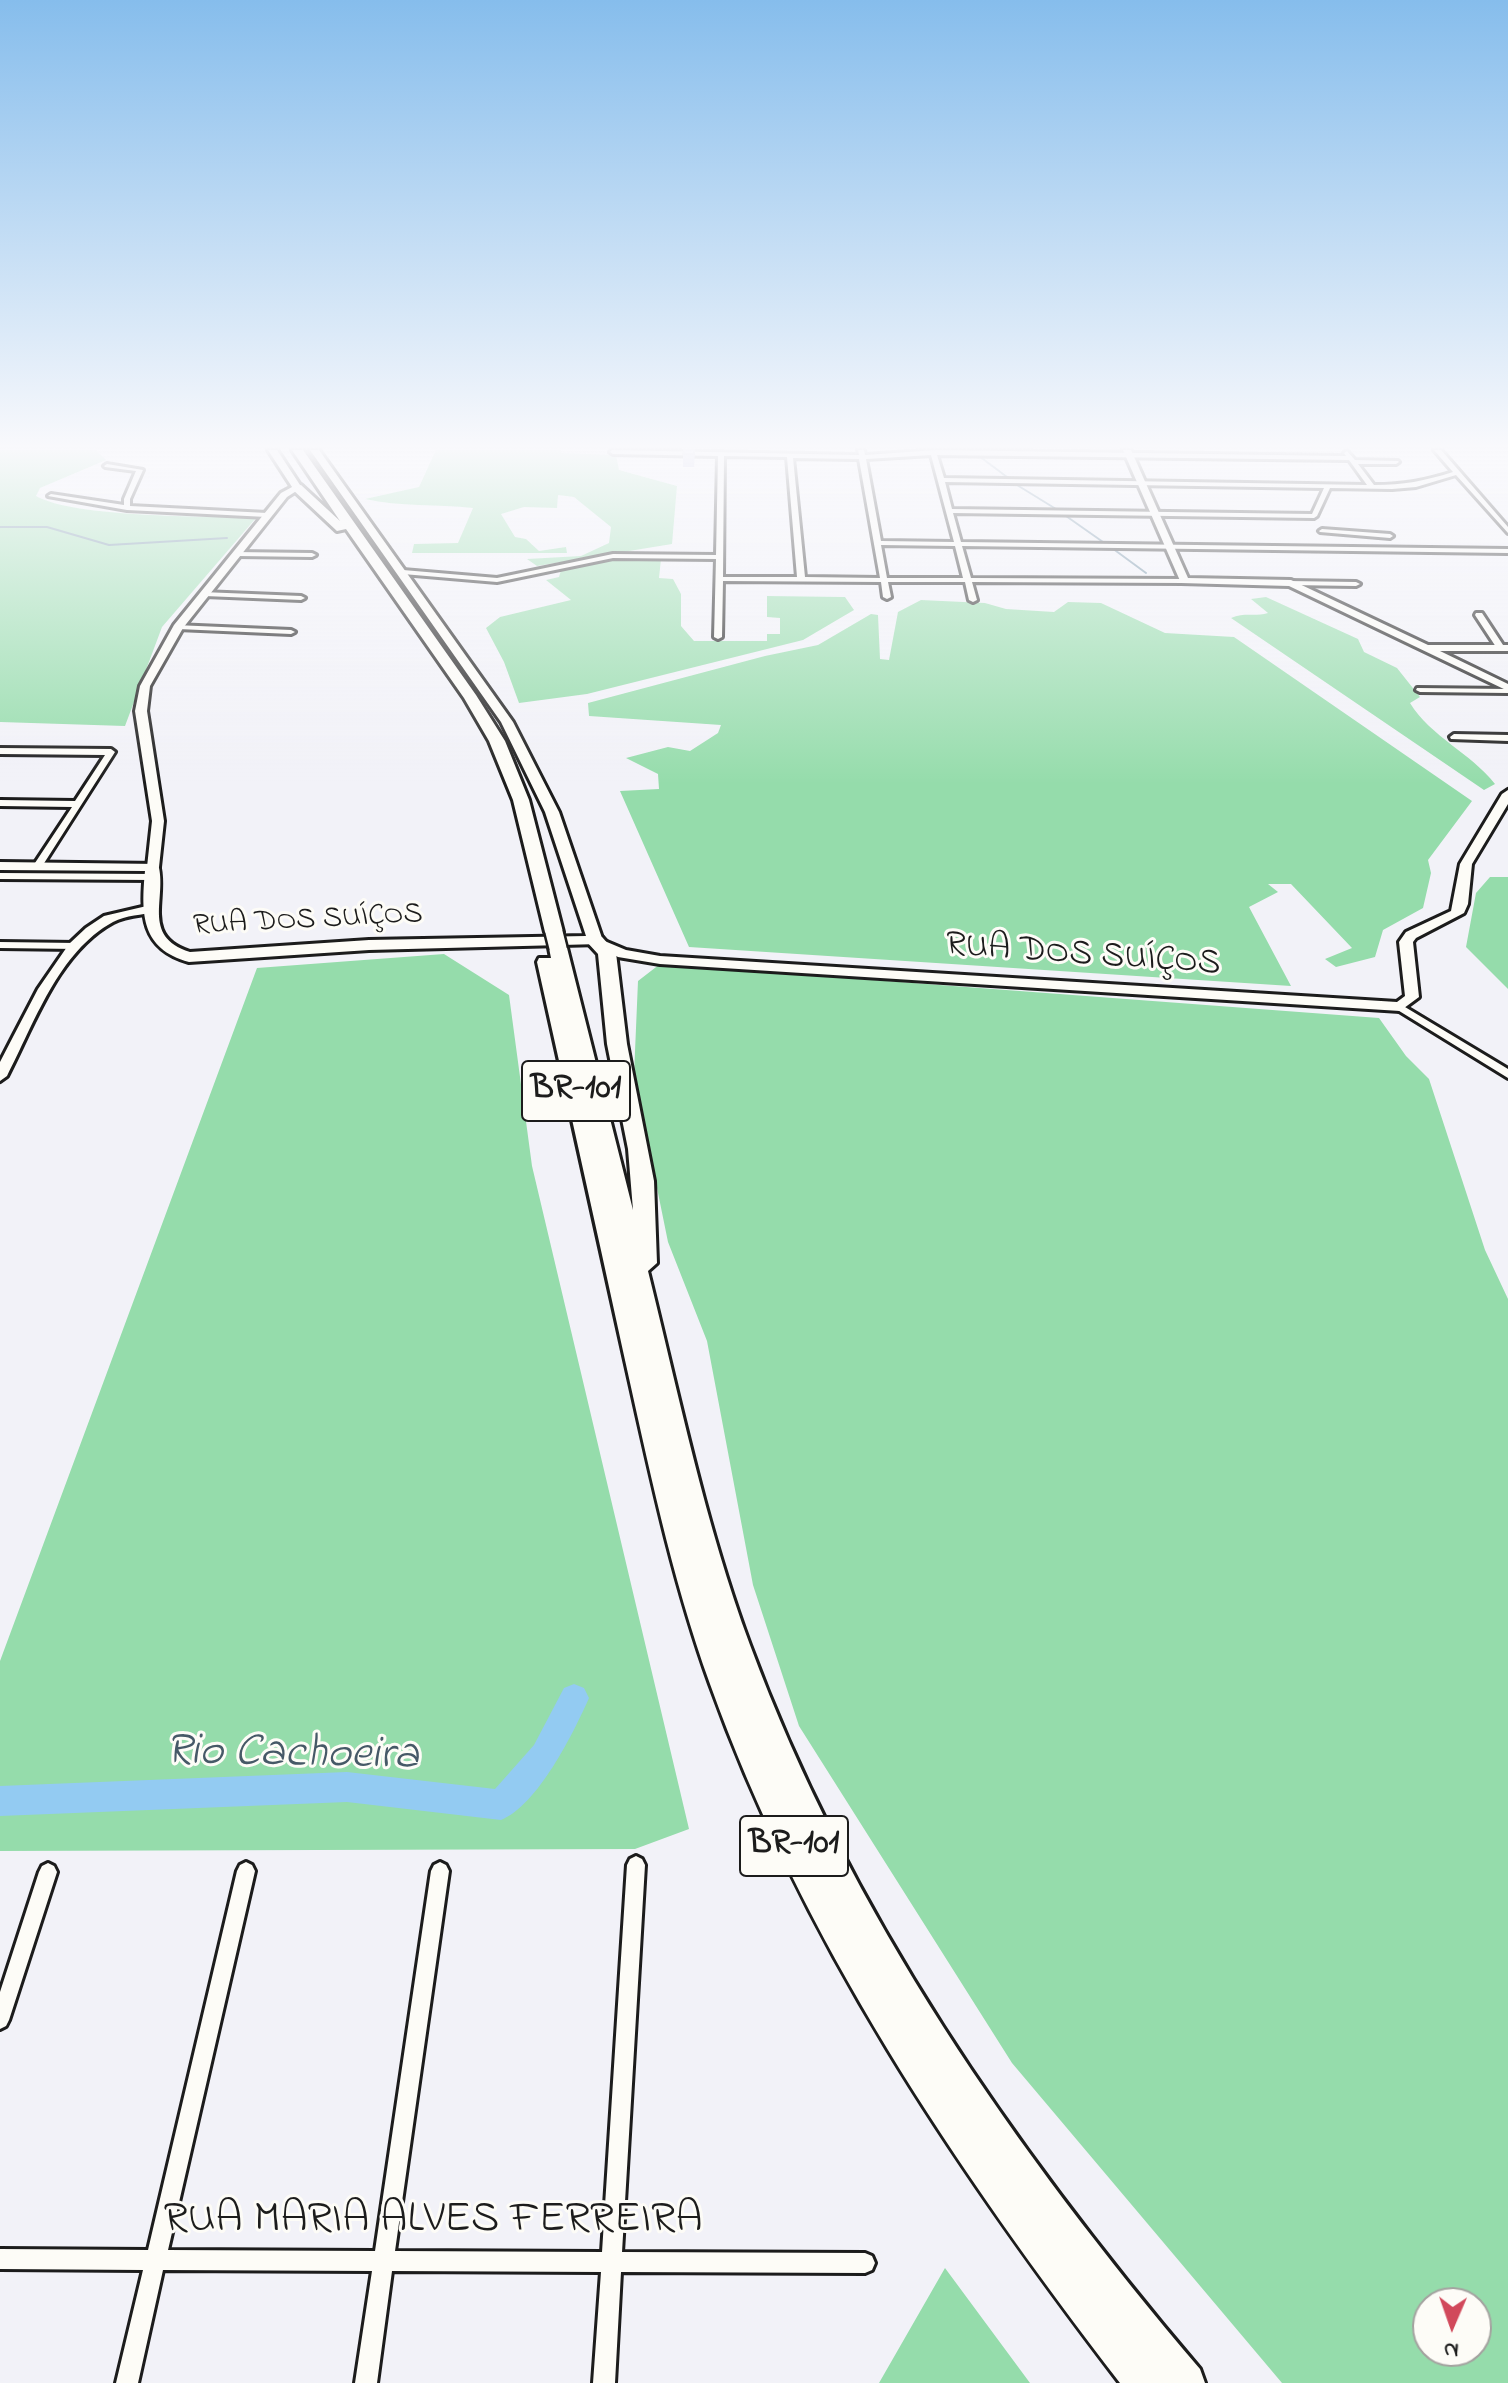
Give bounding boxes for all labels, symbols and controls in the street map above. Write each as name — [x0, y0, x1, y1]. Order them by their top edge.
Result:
street label: RUA DOS SUÍÇOS — [192, 898, 424, 946]
street label: RUA DOS SUÍÇOS — [944, 926, 1222, 988]
road number: BR-101 — [522, 1061, 630, 1121]
water label: Rio Cachoeira — [165, 1727, 419, 1787]
road number: BR-101 — [740, 1816, 848, 1876]
street label: RUA MARIA ALVES FERREIRA — [163, 2197, 703, 2249]
north arrow — [1412, 2287, 1492, 2367]
text: N — [1443, 2333, 1459, 2365]

